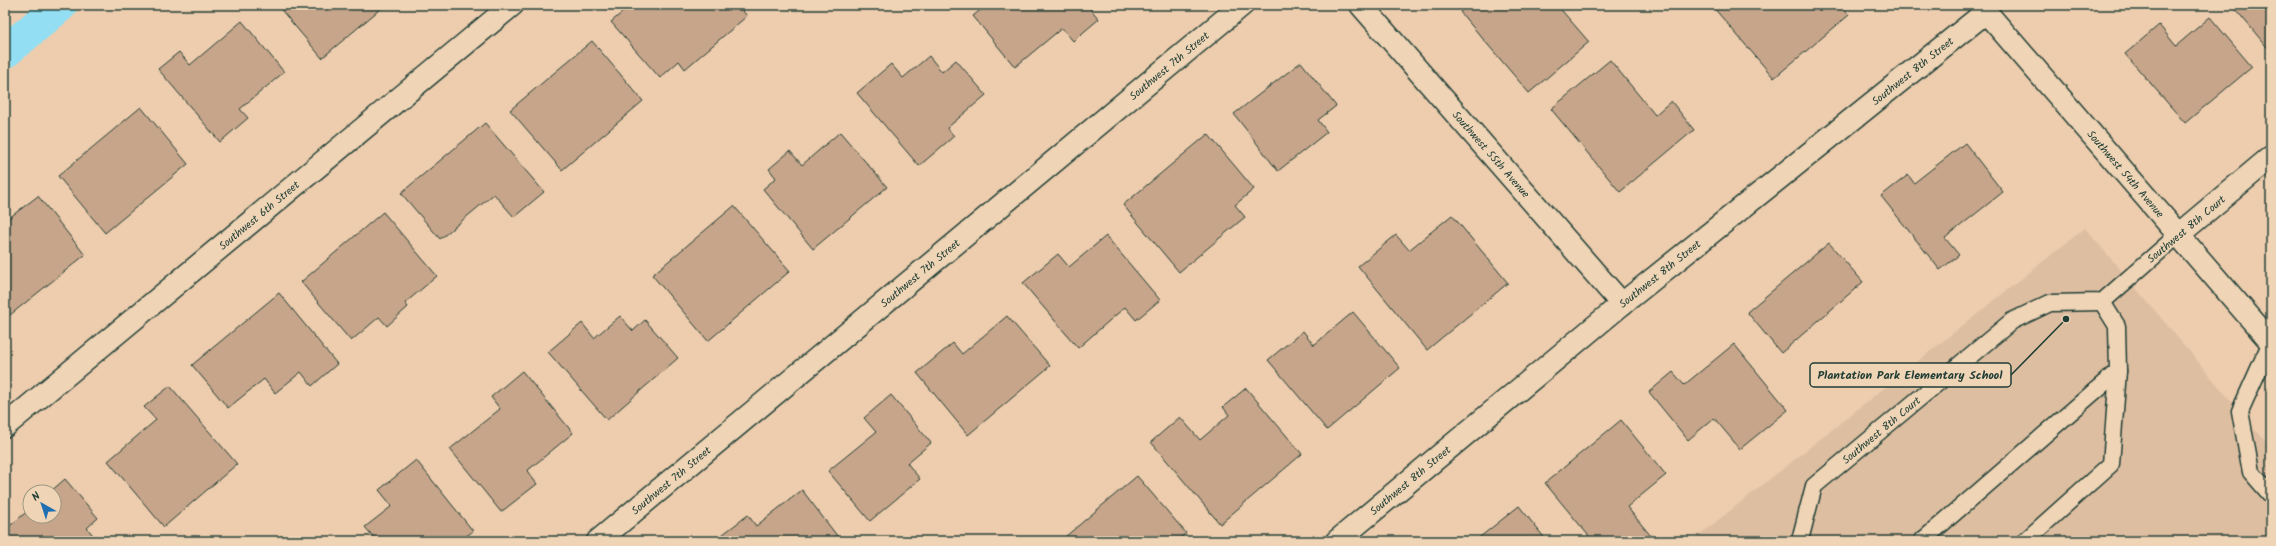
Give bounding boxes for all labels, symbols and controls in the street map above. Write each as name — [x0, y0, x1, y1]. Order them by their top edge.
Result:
street label: Southwest 7th Street — [1126, 27, 1214, 105]
street label: Southwest 8th Street — [1868, 33, 1959, 110]
street label: Southwest 55th Avenue — [1447, 107, 1534, 203]
street label: Southwest 54th Avenue — [2082, 127, 2168, 222]
street label: Southwest 6th Street — [215, 176, 305, 255]
street label: Southwest 8th Court — [2143, 191, 2231, 268]
street label: Southwest 7th Street — [877, 234, 965, 313]
street label: Southwest 8th Street — [1615, 235, 1706, 313]
callout: Plantation Park Elementary School — [1810, 363, 2011, 387]
text: Plantation Park Elementary School — [1817, 366, 2003, 385]
street label: Southwest 8th Court — [1838, 392, 1926, 469]
street label: Southwest 8th Street — [1366, 441, 1456, 520]
street label: Southwest 7th Street — [628, 442, 716, 520]
north arrow — [22, 484, 62, 524]
text: N — [28, 488, 45, 506]

